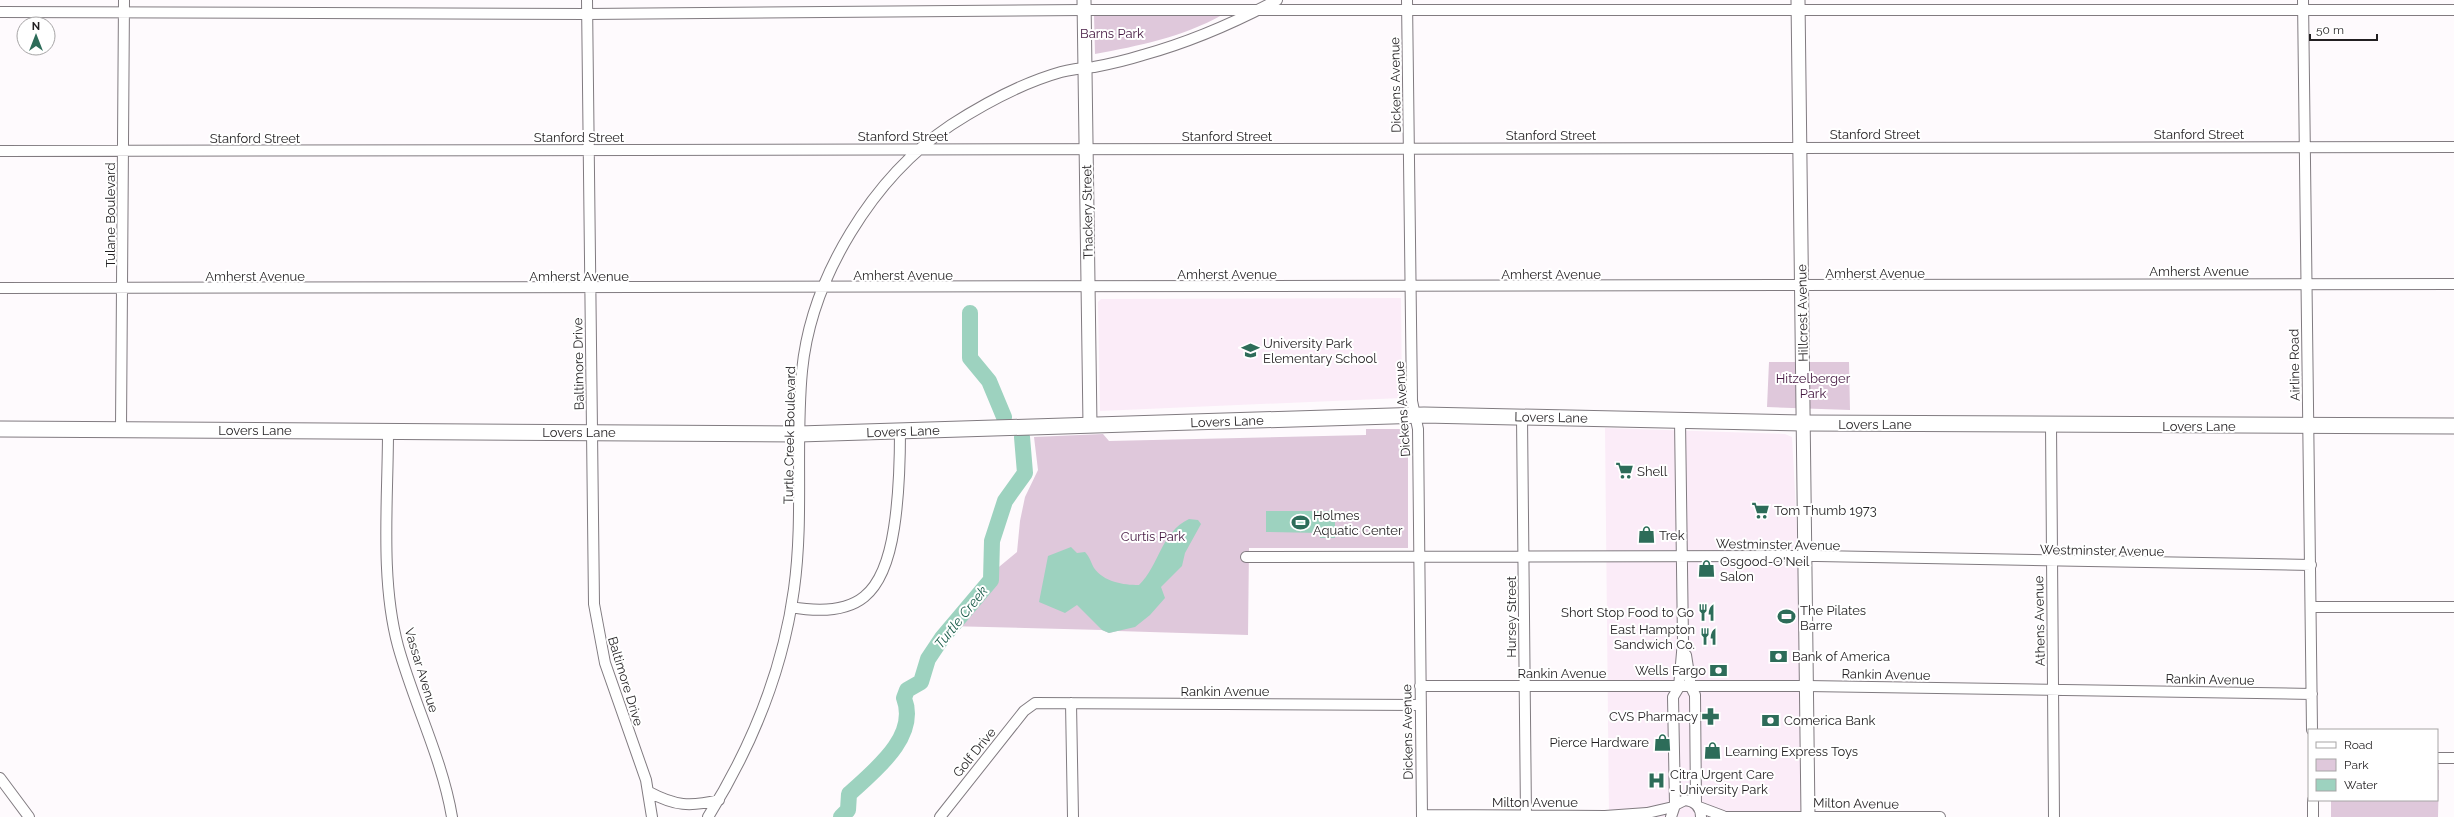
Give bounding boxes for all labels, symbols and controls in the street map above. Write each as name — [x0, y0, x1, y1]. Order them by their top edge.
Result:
north arrow — [16, 16, 56, 56]
scale bar — [2310, 16, 2377, 42]
text: N — [32, 20, 40, 33]
text: 50 m — [2316, 23, 2344, 37]
park label: Barns Park — [1080, 26, 1144, 41]
street label: Dickens Avenue — [1387, 37, 1404, 133]
street label: Stanford Street — [1830, 127, 1921, 142]
street label: Stanford Street — [2154, 127, 2245, 142]
street label: Stanford Street — [1506, 128, 1597, 143]
street label: Stanford Street — [858, 129, 949, 144]
street label: Stanford Street — [1182, 129, 1273, 144]
street label: Stanford Street — [534, 130, 625, 145]
street label: Stanford Street — [210, 131, 301, 146]
street label: Tulane Boulevard — [103, 162, 118, 268]
street label: Thackery Street — [1079, 164, 1096, 259]
street label: Hillcrest Avenue — [1794, 264, 1811, 362]
street label: Amherst Avenue — [2149, 264, 2249, 279]
street label: Amherst Avenue — [1825, 266, 1925, 281]
street label: Amherst Avenue — [1177, 267, 1277, 282]
street label: Amherst Avenue — [1501, 267, 1601, 282]
street label: Amherst Avenue — [853, 268, 953, 283]
street label: Amherst Avenue — [205, 269, 305, 284]
street label: Amherst Avenue — [529, 269, 629, 284]
street label: Baltimore Drive — [570, 317, 587, 410]
street label: Airline Road — [2286, 329, 2303, 401]
place label: University Park Elementary School — [1263, 336, 1377, 366]
school or university icon: University Park Elementary School — [1240, 340, 1260, 360]
street label: Dickens Avenue — [1392, 360, 1413, 457]
street label: Turtle Creek Boulevard — [781, 366, 798, 504]
park label: Hitzelberger Park — [1776, 371, 1851, 401]
street label: Lovers Lane — [1514, 409, 1588, 426]
street label: Lovers Lane — [1190, 413, 1264, 430]
street label: Lovers Lane — [1838, 417, 1912, 432]
street label: Lovers Lane — [2162, 419, 2236, 434]
street label: Lovers Lane — [218, 423, 292, 438]
street label: Lovers Lane — [866, 423, 940, 440]
street label: Lovers Lane — [542, 425, 616, 440]
supermarket icon: Shell — [1614, 461, 1634, 481]
place label: Shell — [1637, 464, 1668, 479]
supermarket icon: Tom Thumb 1973 — [1751, 500, 1771, 520]
place label: Tom Thumb 1973 — [1774, 503, 1877, 518]
place label: Holmes Aquatic Center — [1313, 508, 1403, 538]
sports icon: Holmes Aquatic Center — [1290, 512, 1310, 532]
shop icon: Trek — [1636, 525, 1656, 545]
place label: Trek — [1659, 528, 1685, 543]
park label: Curtis Park — [1121, 529, 1185, 544]
street label: Westminster Avenue — [1716, 536, 1841, 553]
street label: Westminster Avenue — [2040, 542, 2165, 559]
place label: Osgood-O'Neil Salon — [1720, 554, 1810, 584]
shop icon: Osgood-O'Neil Salon — [1697, 558, 1717, 578]
street label: Athens Avenue — [2031, 575, 2048, 666]
street label: Hursey Street — [1504, 576, 1519, 658]
water label: Turtle Creek — [931, 582, 991, 651]
restaurant icon: Short Stop Food to Go — [1697, 602, 1717, 622]
place label: The Pilates Barre — [1800, 603, 1866, 633]
place label: Short Stop Food to Go — [1561, 605, 1694, 620]
sports icon: The Pilates Barre — [1777, 607, 1797, 627]
place label: East Hampton Sandwich Co. — [1610, 622, 1695, 652]
street label: Vassar Avenue — [402, 626, 442, 715]
restaurant icon: East Hampton Sandwich Co. — [1698, 626, 1718, 646]
street label: Baltimore Drive — [605, 635, 646, 728]
bank icon: Bank of America — [1769, 646, 1789, 666]
place label: Bank of America — [1792, 649, 1890, 664]
bank icon: Wells Fargo — [1709, 660, 1729, 680]
place label: Wells Fargo — [1635, 663, 1706, 678]
street label: Rankin Avenue — [1518, 666, 1607, 681]
street label: Rankin Avenue — [1841, 666, 1931, 683]
street label: Rankin Avenue — [2165, 671, 2255, 688]
street label: Rankin Avenue — [1181, 684, 1270, 699]
street label: Dickens Avenue — [1399, 684, 1416, 780]
pharmacy icon: CVS Pharmacy — [1701, 706, 1721, 726]
place label: CVS Pharmacy — [1609, 709, 1698, 724]
bank icon: Comerica Bank — [1761, 710, 1781, 730]
place label: Comerica Bank — [1784, 713, 1875, 728]
street label: Golf Drive — [950, 724, 999, 780]
legend — [2308, 729, 2438, 801]
shop icon: Pierce Hardware — [1652, 732, 1672, 752]
place label: Pierce Hardware — [1550, 735, 1649, 750]
text: Road — [2344, 738, 2373, 752]
shop icon: Learning Express Toys — [1702, 741, 1722, 761]
place label: Learning Express Toys — [1725, 744, 1858, 759]
text: Park — [2344, 758, 2369, 772]
place label: Citra Urgent Care - University Park — [1670, 767, 1774, 797]
hospital icon: Citra Urgent Care - University Park — [1647, 771, 1667, 791]
text: Water — [2344, 778, 2378, 792]
street label: Milton Avenue — [1492, 795, 1578, 810]
street label: Milton Avenue — [1813, 795, 1899, 812]

